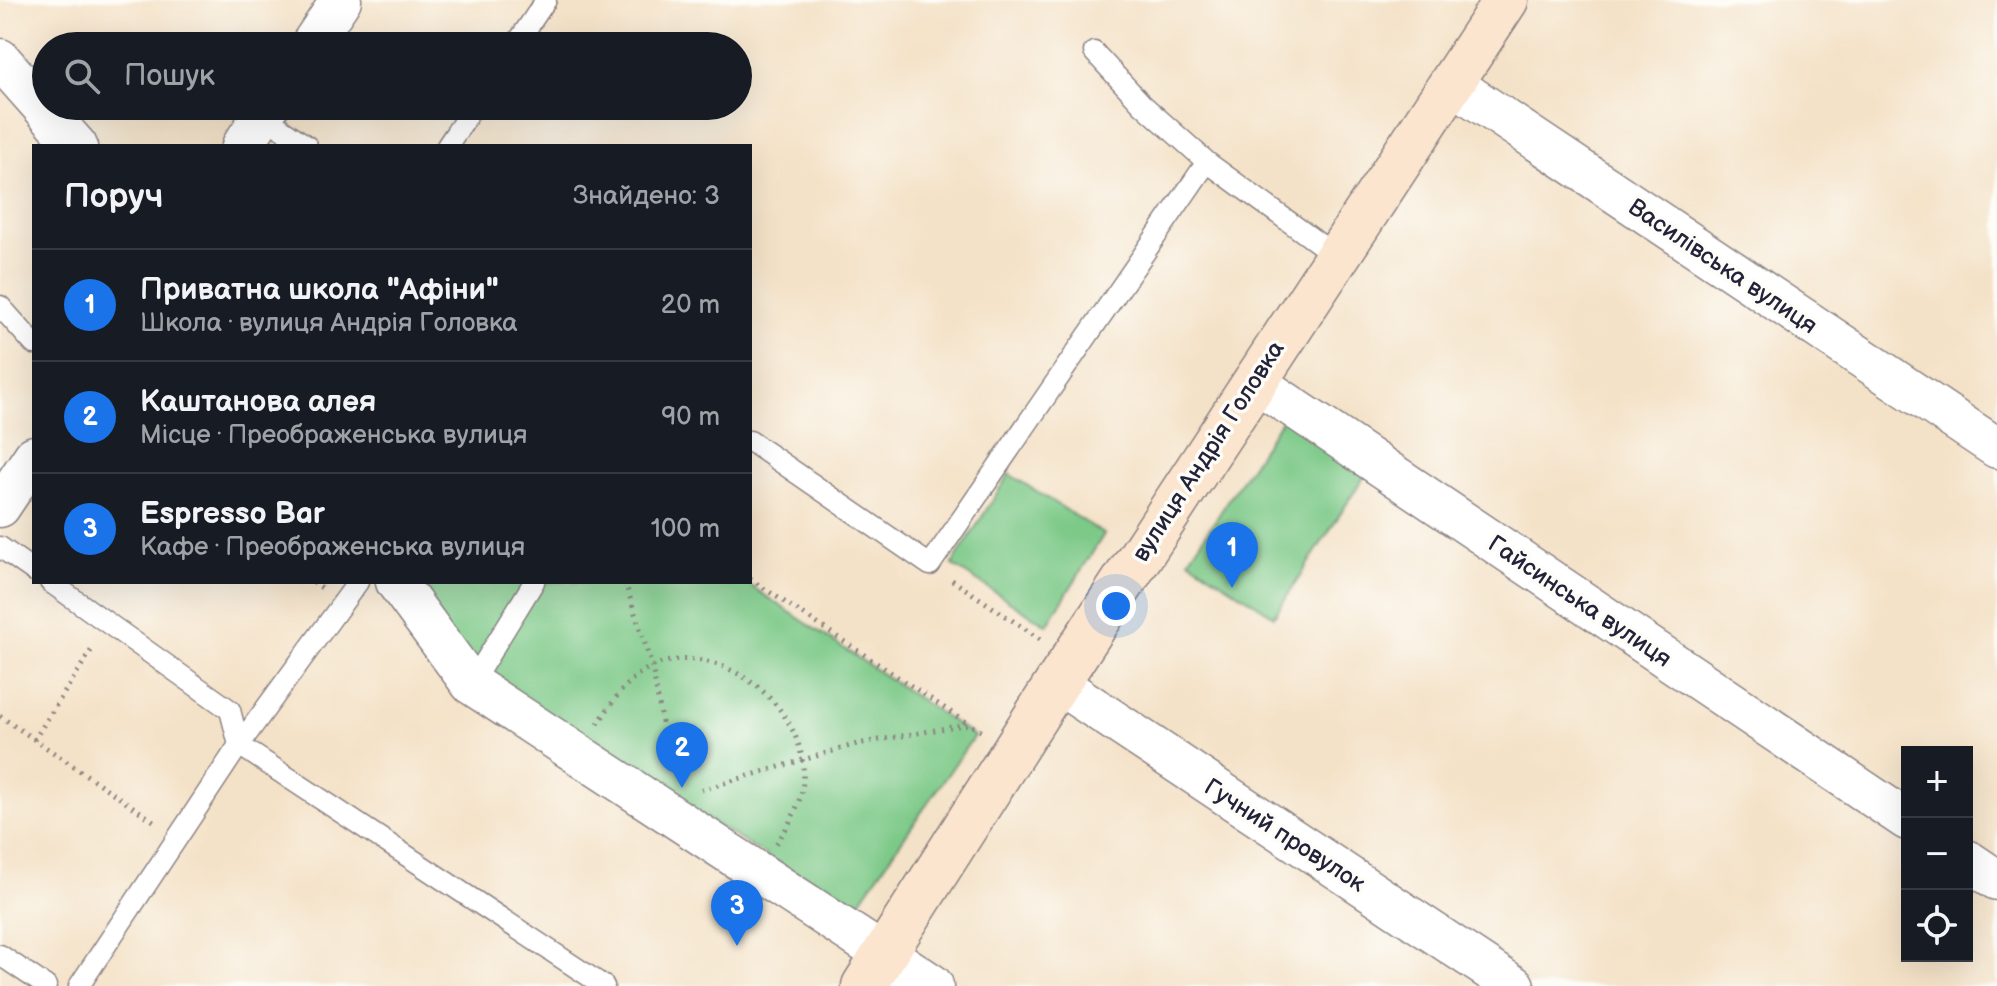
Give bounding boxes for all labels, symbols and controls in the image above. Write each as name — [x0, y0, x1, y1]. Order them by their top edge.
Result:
search box — [32, 32, 752, 120]
icon: search — [60, 54, 104, 98]
text: Пошук — [124, 58, 215, 94]
text: Поруч — [64, 176, 163, 217]
text: Знайдено: 3 — [573, 181, 720, 212]
street label: Василівська вулиця — [1623, 192, 1823, 340]
text: Приватна школа "Афіни" — [140, 272, 499, 308]
text: 1 — [85, 290, 95, 321]
text: 20 m — [661, 290, 720, 321]
text: Школа · вулиця Андрія Головка — [140, 308, 518, 339]
street label: вулиця Андрія Головка — [1126, 335, 1291, 567]
text: Каштанова алея — [140, 384, 376, 420]
text: 2 — [82, 402, 98, 433]
text: 90 m — [661, 402, 720, 433]
text: Місце · Преображенська вулиця — [140, 420, 527, 451]
text: Espresso Bar — [140, 496, 325, 532]
text: 3 — [82, 514, 98, 545]
text: 100 m — [651, 514, 720, 545]
pin: 1 — [1206, 522, 1258, 588]
street label: Гайсинська вулиця — [1483, 529, 1677, 673]
text: Кафе · Преображенська вулиця — [140, 532, 525, 563]
your location — [1096, 586, 1136, 626]
pin: 2 — [656, 722, 708, 788]
map controls — [1901, 746, 1973, 962]
button: + — [1901, 746, 1973, 818]
street label: Гучний провулок — [1199, 773, 1371, 898]
button: − — [1901, 818, 1973, 890]
pin: 3 — [711, 880, 763, 946]
button: locate — [1901, 890, 1973, 962]

